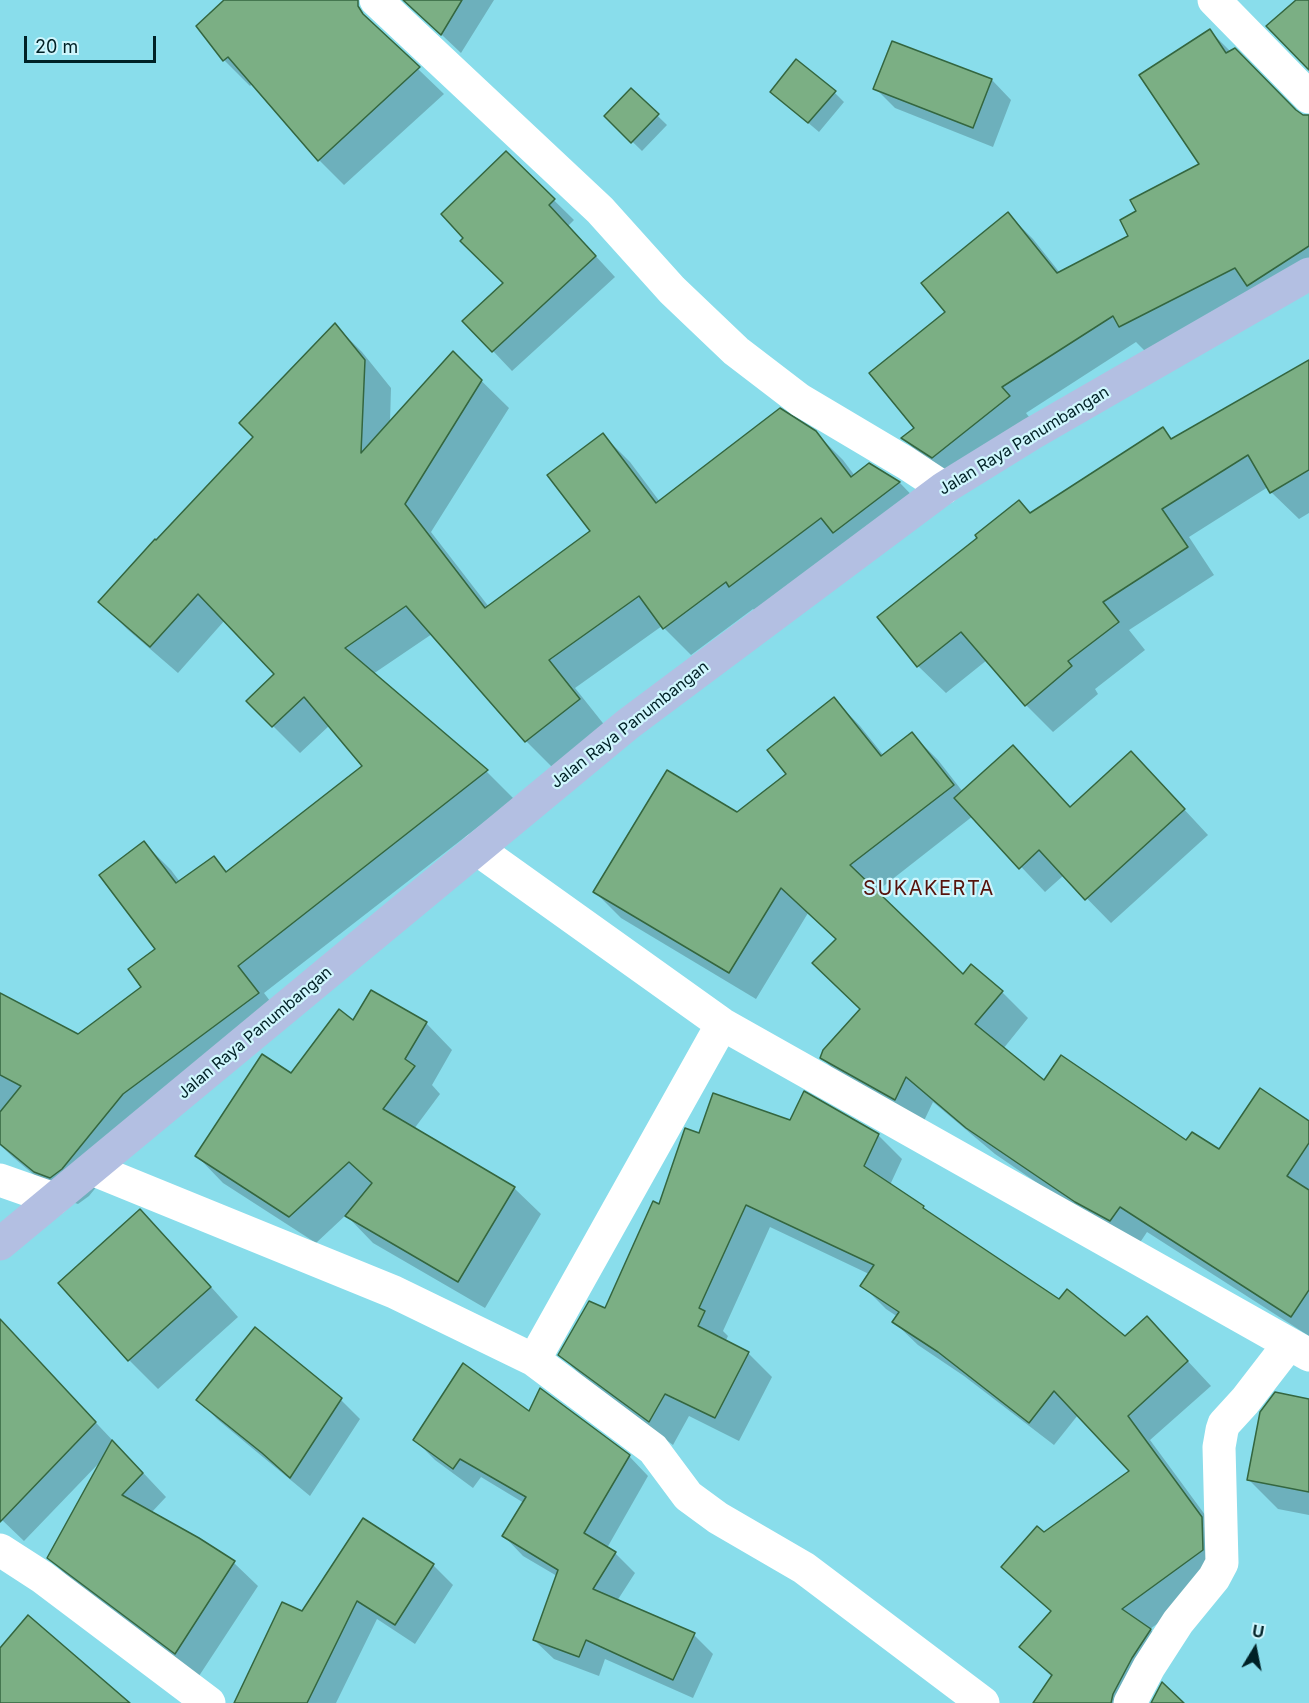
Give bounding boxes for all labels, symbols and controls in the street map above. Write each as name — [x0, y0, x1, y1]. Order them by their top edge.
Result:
scale bar — [27, 24, 159, 62]
text: 20 m — [35, 36, 78, 57]
street label: Jalan Raya Panumbangan — [935, 383, 1113, 499]
street label: Jalan Raya Panumbangan — [547, 657, 713, 793]
district label: SUKAKERTA — [863, 877, 995, 901]
street label: Jalan Raya Panumbangan — [174, 963, 336, 1103]
north arrow — [1225, 1619, 1285, 1679]
text: U — [1251, 1620, 1266, 1642]

